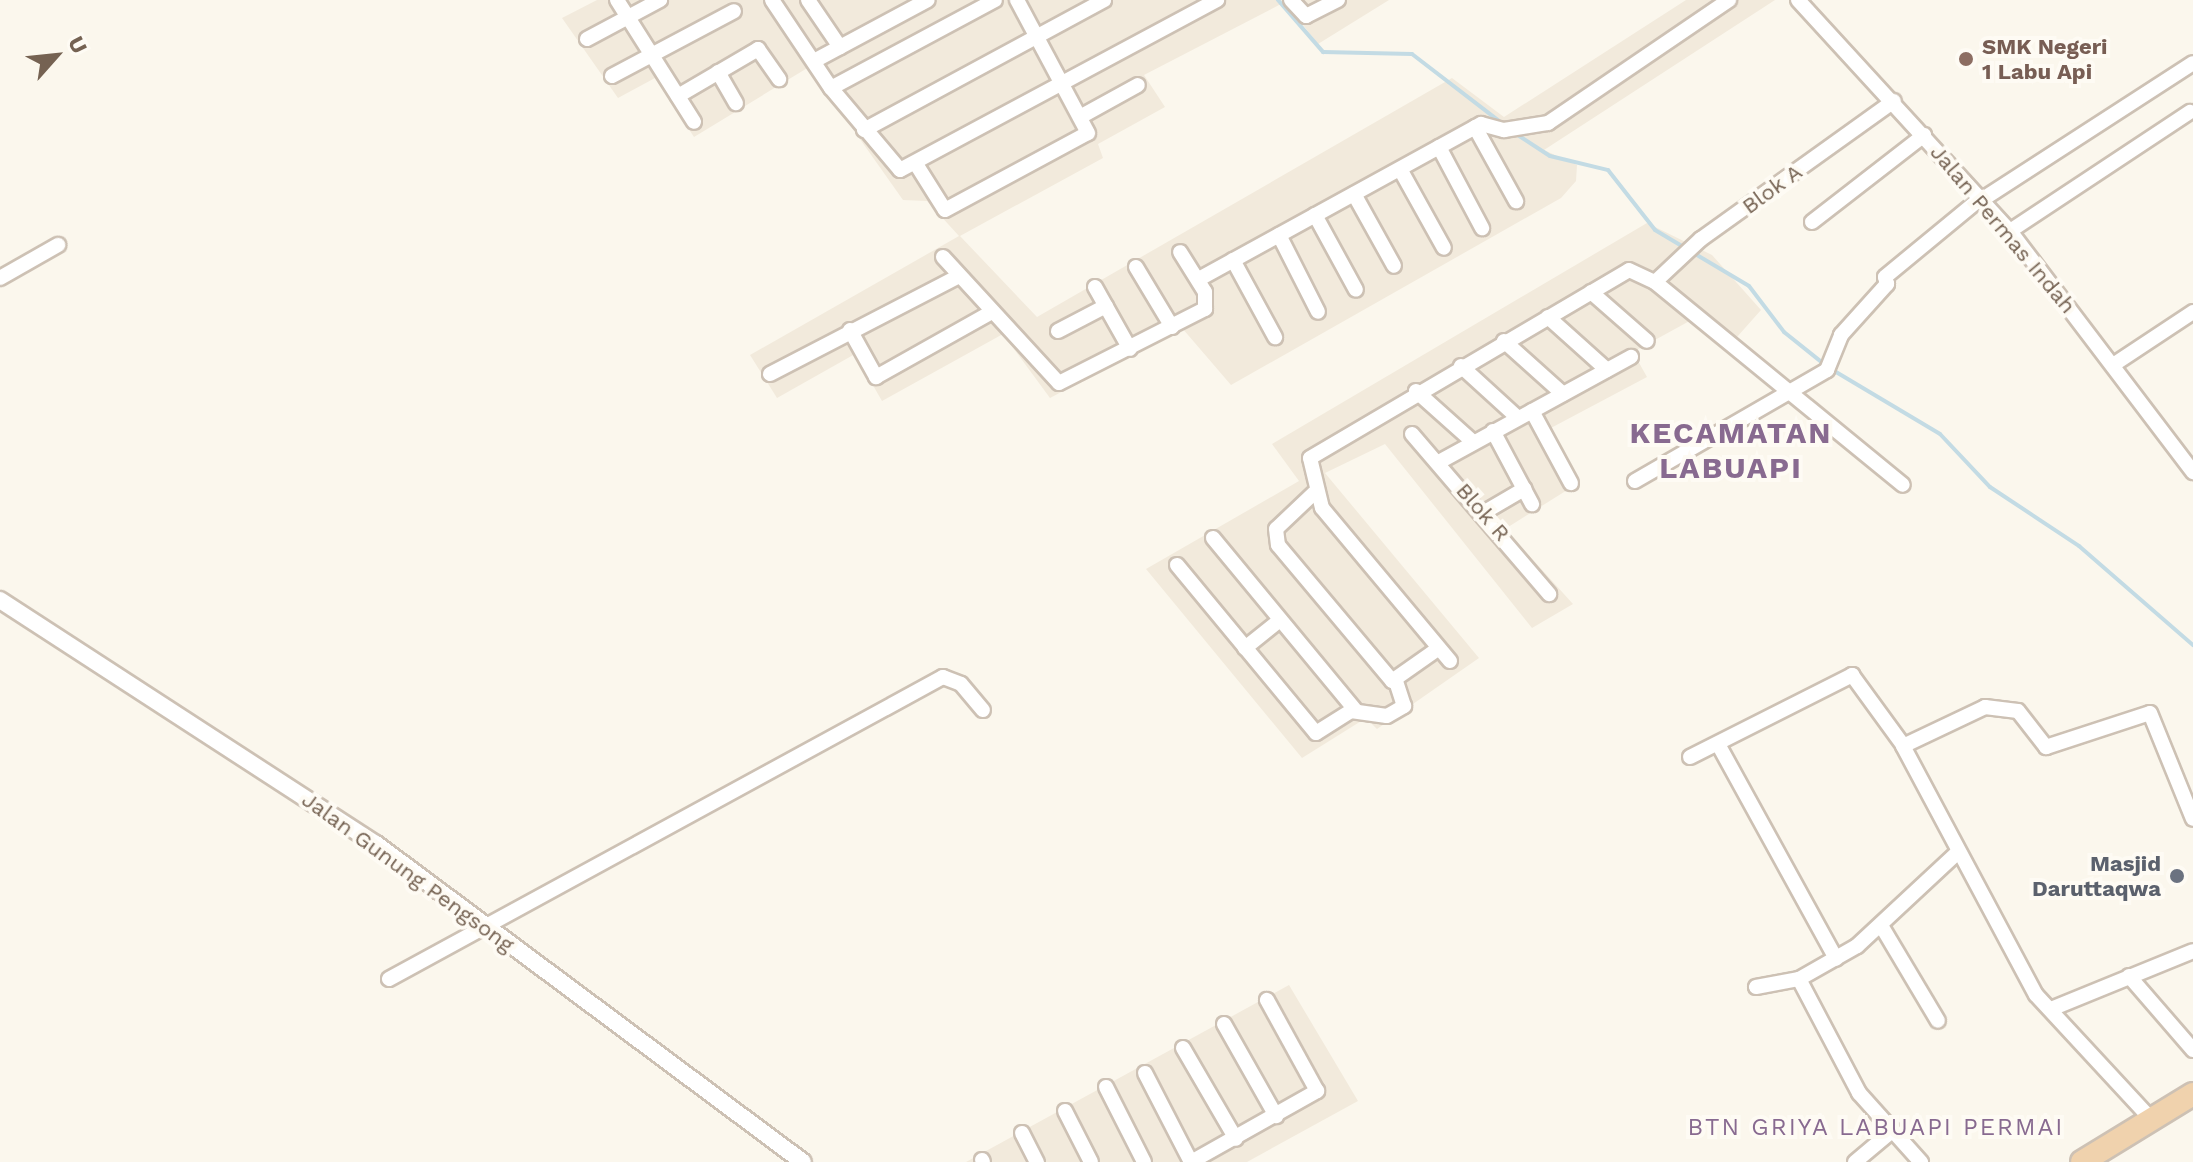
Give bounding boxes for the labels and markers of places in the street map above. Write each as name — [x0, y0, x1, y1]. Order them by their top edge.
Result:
place label: SMK Negeri 1 Labu Api — [1982, 33, 2108, 84]
marker: SMK Negeri 1 Labu Api — [1957, 50, 1975, 68]
place label: Masjid Daruttaqwa — [2032, 850, 2161, 902]
marker: Masjid Daruttaqwa — [2168, 867, 2186, 885]

